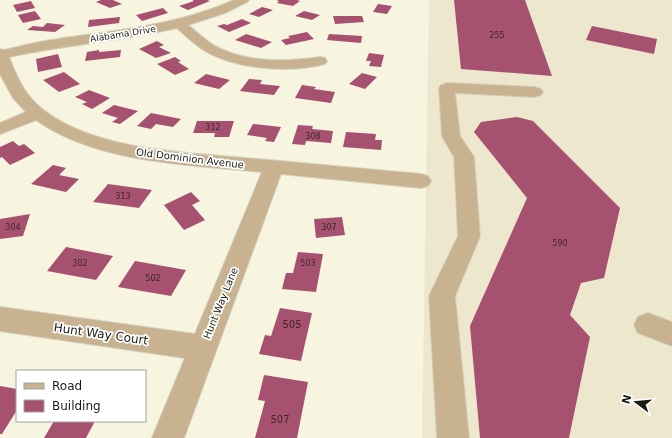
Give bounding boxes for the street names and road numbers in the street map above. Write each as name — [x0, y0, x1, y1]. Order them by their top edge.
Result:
street label: Alabama Drive — [89, 24, 157, 44]
street label: Old Dominion Avenue — [135, 146, 244, 171]
street label: Hunt Way Lane — [201, 266, 240, 340]
street label: Hunt Way Court — [53, 320, 149, 348]

